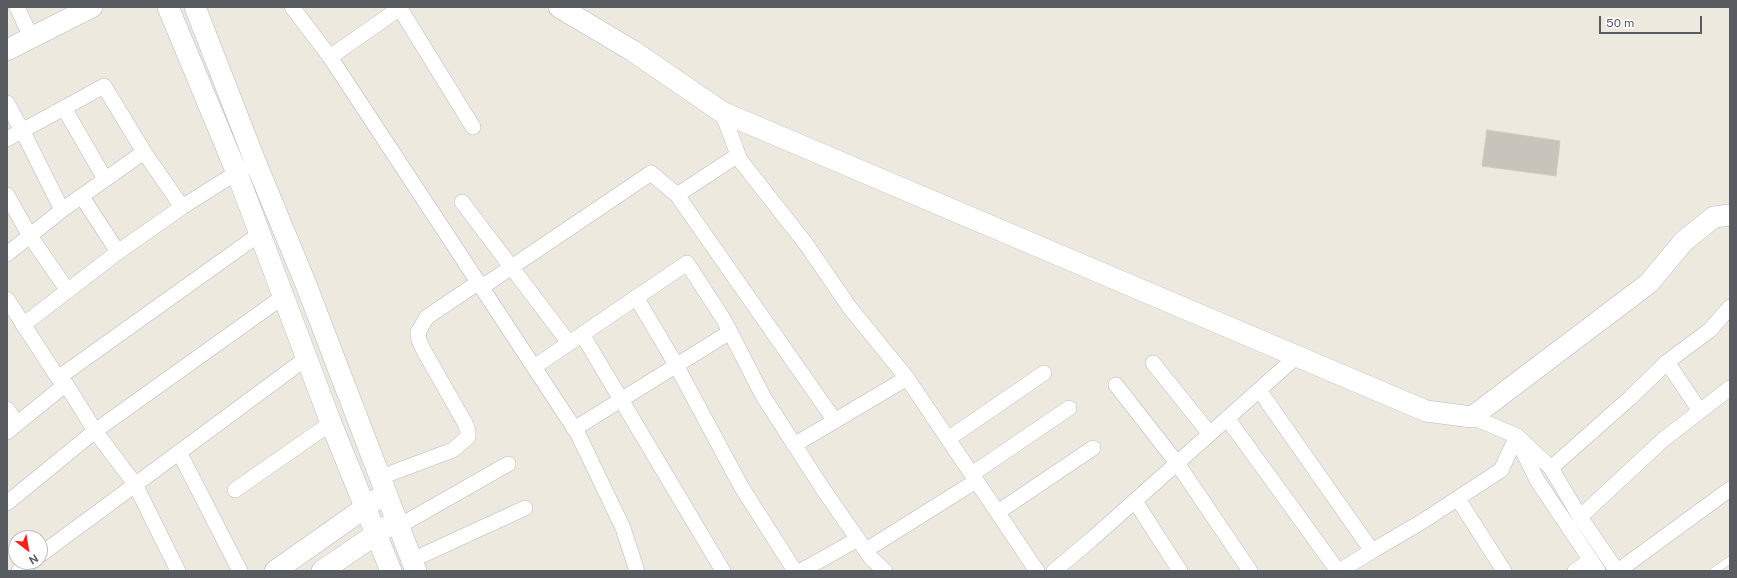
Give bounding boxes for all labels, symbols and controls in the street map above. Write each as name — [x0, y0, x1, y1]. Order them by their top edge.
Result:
scale bar — [1601, 8, 1704, 34]
text: 50 m — [1606, 16, 1634, 30]
north arrow — [8, 530, 48, 570]
text: N — [27, 552, 40, 567]

